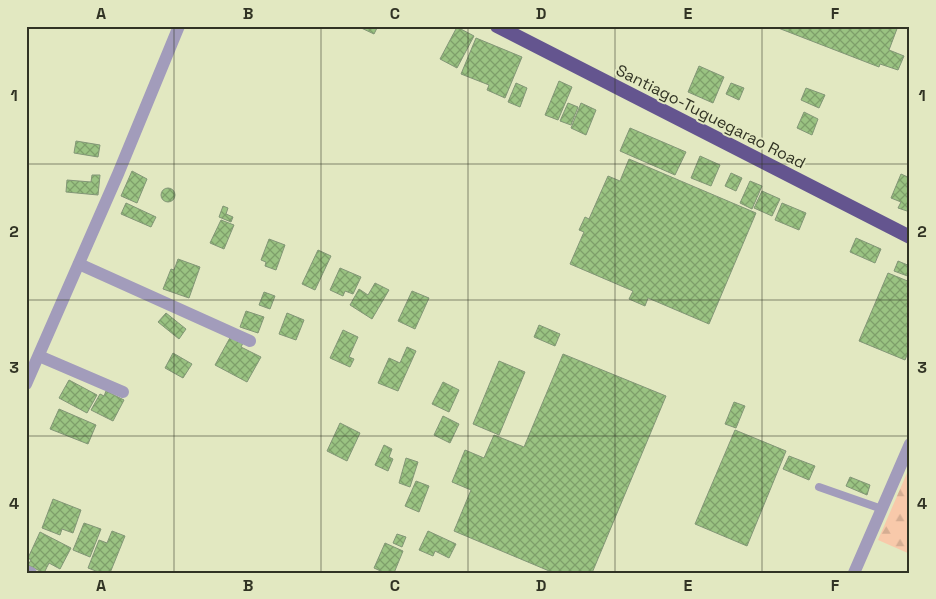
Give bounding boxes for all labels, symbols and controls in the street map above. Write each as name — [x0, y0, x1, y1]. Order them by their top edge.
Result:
text: A — [96, 3, 106, 24]
text: B — [243, 3, 253, 24]
text: C — [390, 3, 400, 24]
text: D — [536, 3, 546, 24]
text: E — [684, 3, 693, 24]
text: F — [831, 3, 840, 24]
street label: Santiago-Tuguegarao Road — [612, 59, 809, 173]
text: 1 — [10, 85, 18, 106]
text: 1 — [918, 85, 926, 106]
text: 2 — [9, 221, 19, 242]
text: 2 — [917, 221, 927, 242]
text: 3 — [9, 357, 19, 378]
text: 3 — [917, 357, 927, 378]
text: 4 — [9, 493, 19, 514]
text: 4 — [917, 493, 927, 514]
text: A — [96, 575, 106, 596]
text: B — [243, 575, 253, 596]
text: C — [390, 575, 400, 596]
text: D — [536, 575, 546, 596]
text: E — [684, 575, 693, 596]
text: F — [831, 575, 840, 596]

